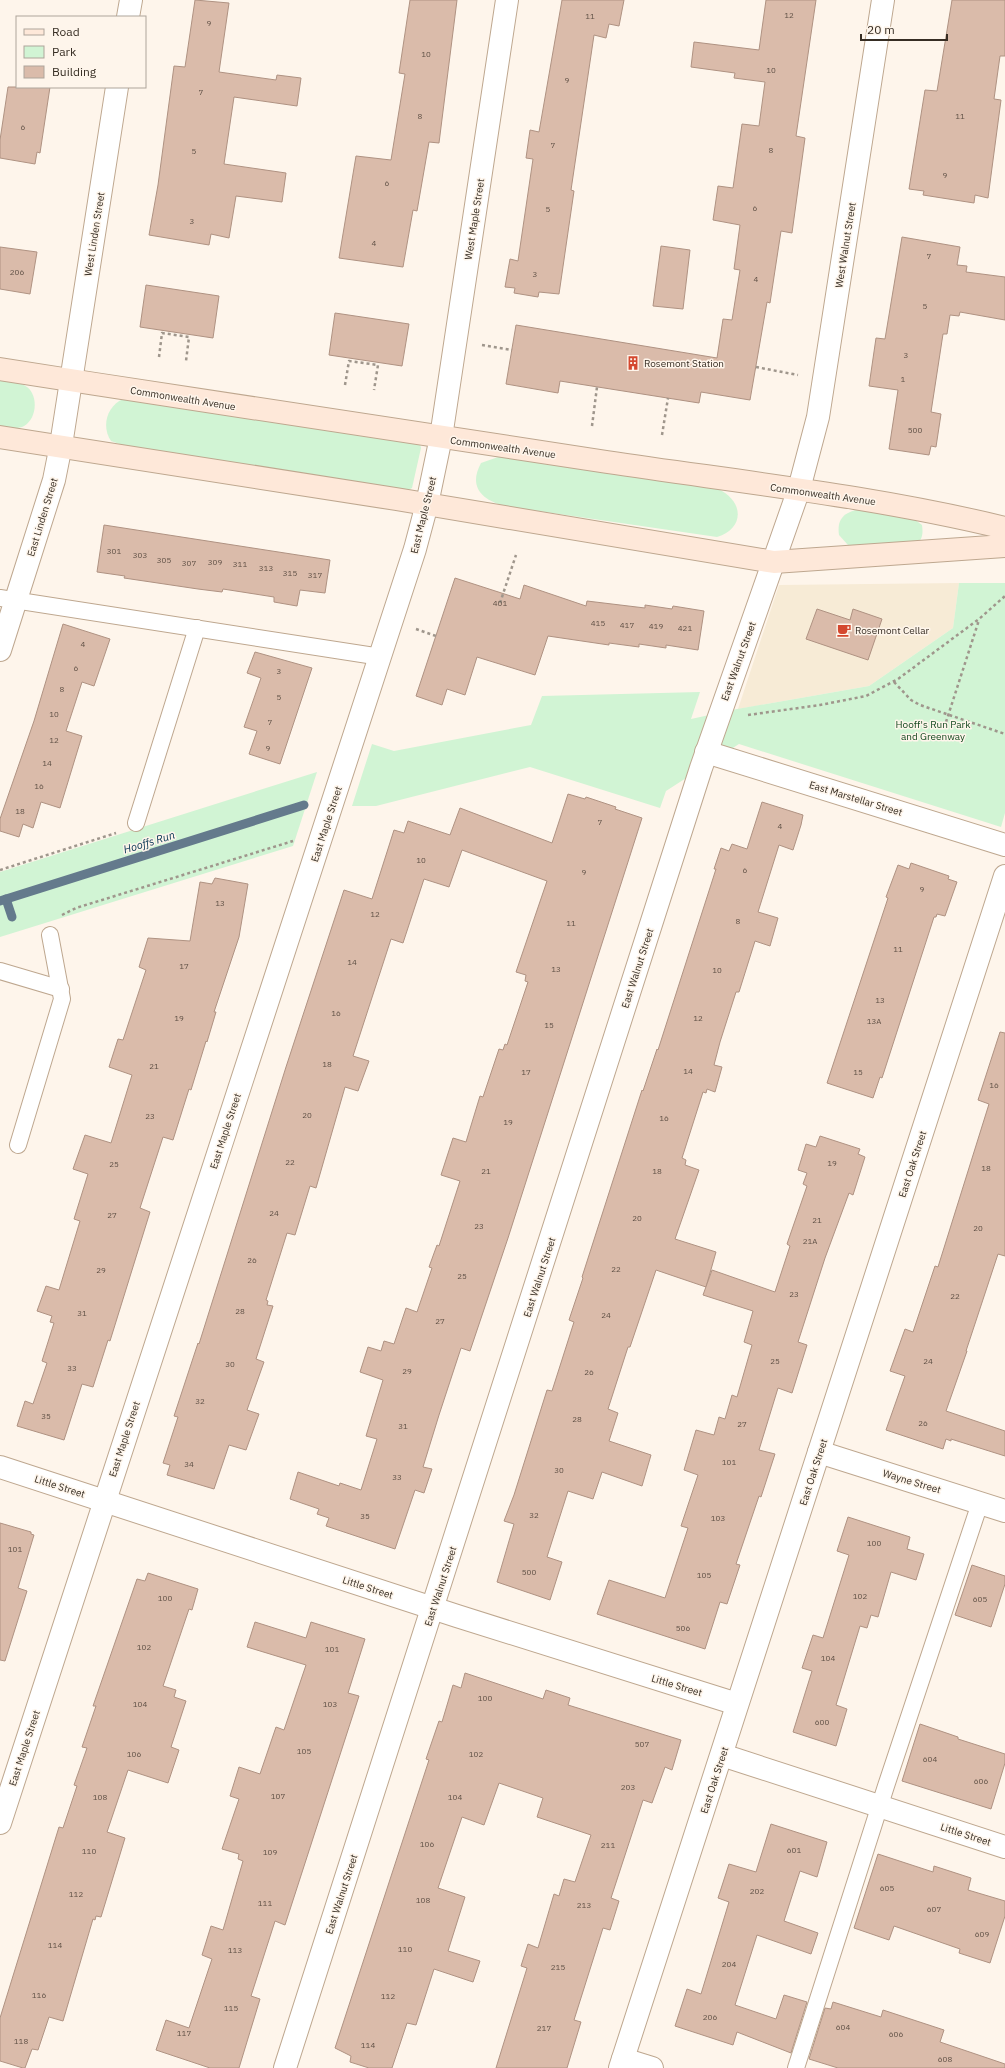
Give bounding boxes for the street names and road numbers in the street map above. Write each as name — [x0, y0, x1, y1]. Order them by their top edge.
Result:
street label: West Maple Street — [462, 177, 487, 261]
street label: West Linden Street — [81, 191, 108, 277]
street label: West Walnut Street — [832, 201, 859, 289]
street label: Commonwealth Avenue — [129, 384, 237, 413]
street label: Commonwealth Avenue — [449, 434, 557, 461]
street label: East Maple Street — [408, 475, 439, 555]
street label: East Linden Street — [24, 476, 61, 558]
street label: Commonwealth Avenue — [769, 481, 877, 508]
street label: East Walnut Street — [718, 619, 759, 703]
street label: East Marstellar Street — [808, 778, 905, 819]
street label: East Maple Street — [308, 784, 345, 864]
street label: East Walnut Street — [618, 926, 657, 1010]
street label: East Maple Street — [207, 1091, 244, 1171]
street label: East Oak Street — [896, 1129, 930, 1199]
street label: East Walnut Street — [520, 1235, 559, 1319]
street label: East Maple Street — [106, 1399, 143, 1479]
street label: East Oak Street — [797, 1437, 831, 1507]
street label: Wayne Street — [881, 1466, 943, 1497]
street label: Little Street — [33, 1472, 87, 1501]
street label: East Walnut Street — [421, 1544, 460, 1628]
street label: Little Street — [341, 1573, 395, 1602]
street label: Little Street — [650, 1672, 704, 1700]
street label: East Maple Street — [6, 1708, 43, 1788]
street label: East Oak Street — [698, 1745, 732, 1815]
street label: Little Street — [939, 1820, 993, 1849]
street label: East Walnut Street — [322, 1852, 361, 1936]

